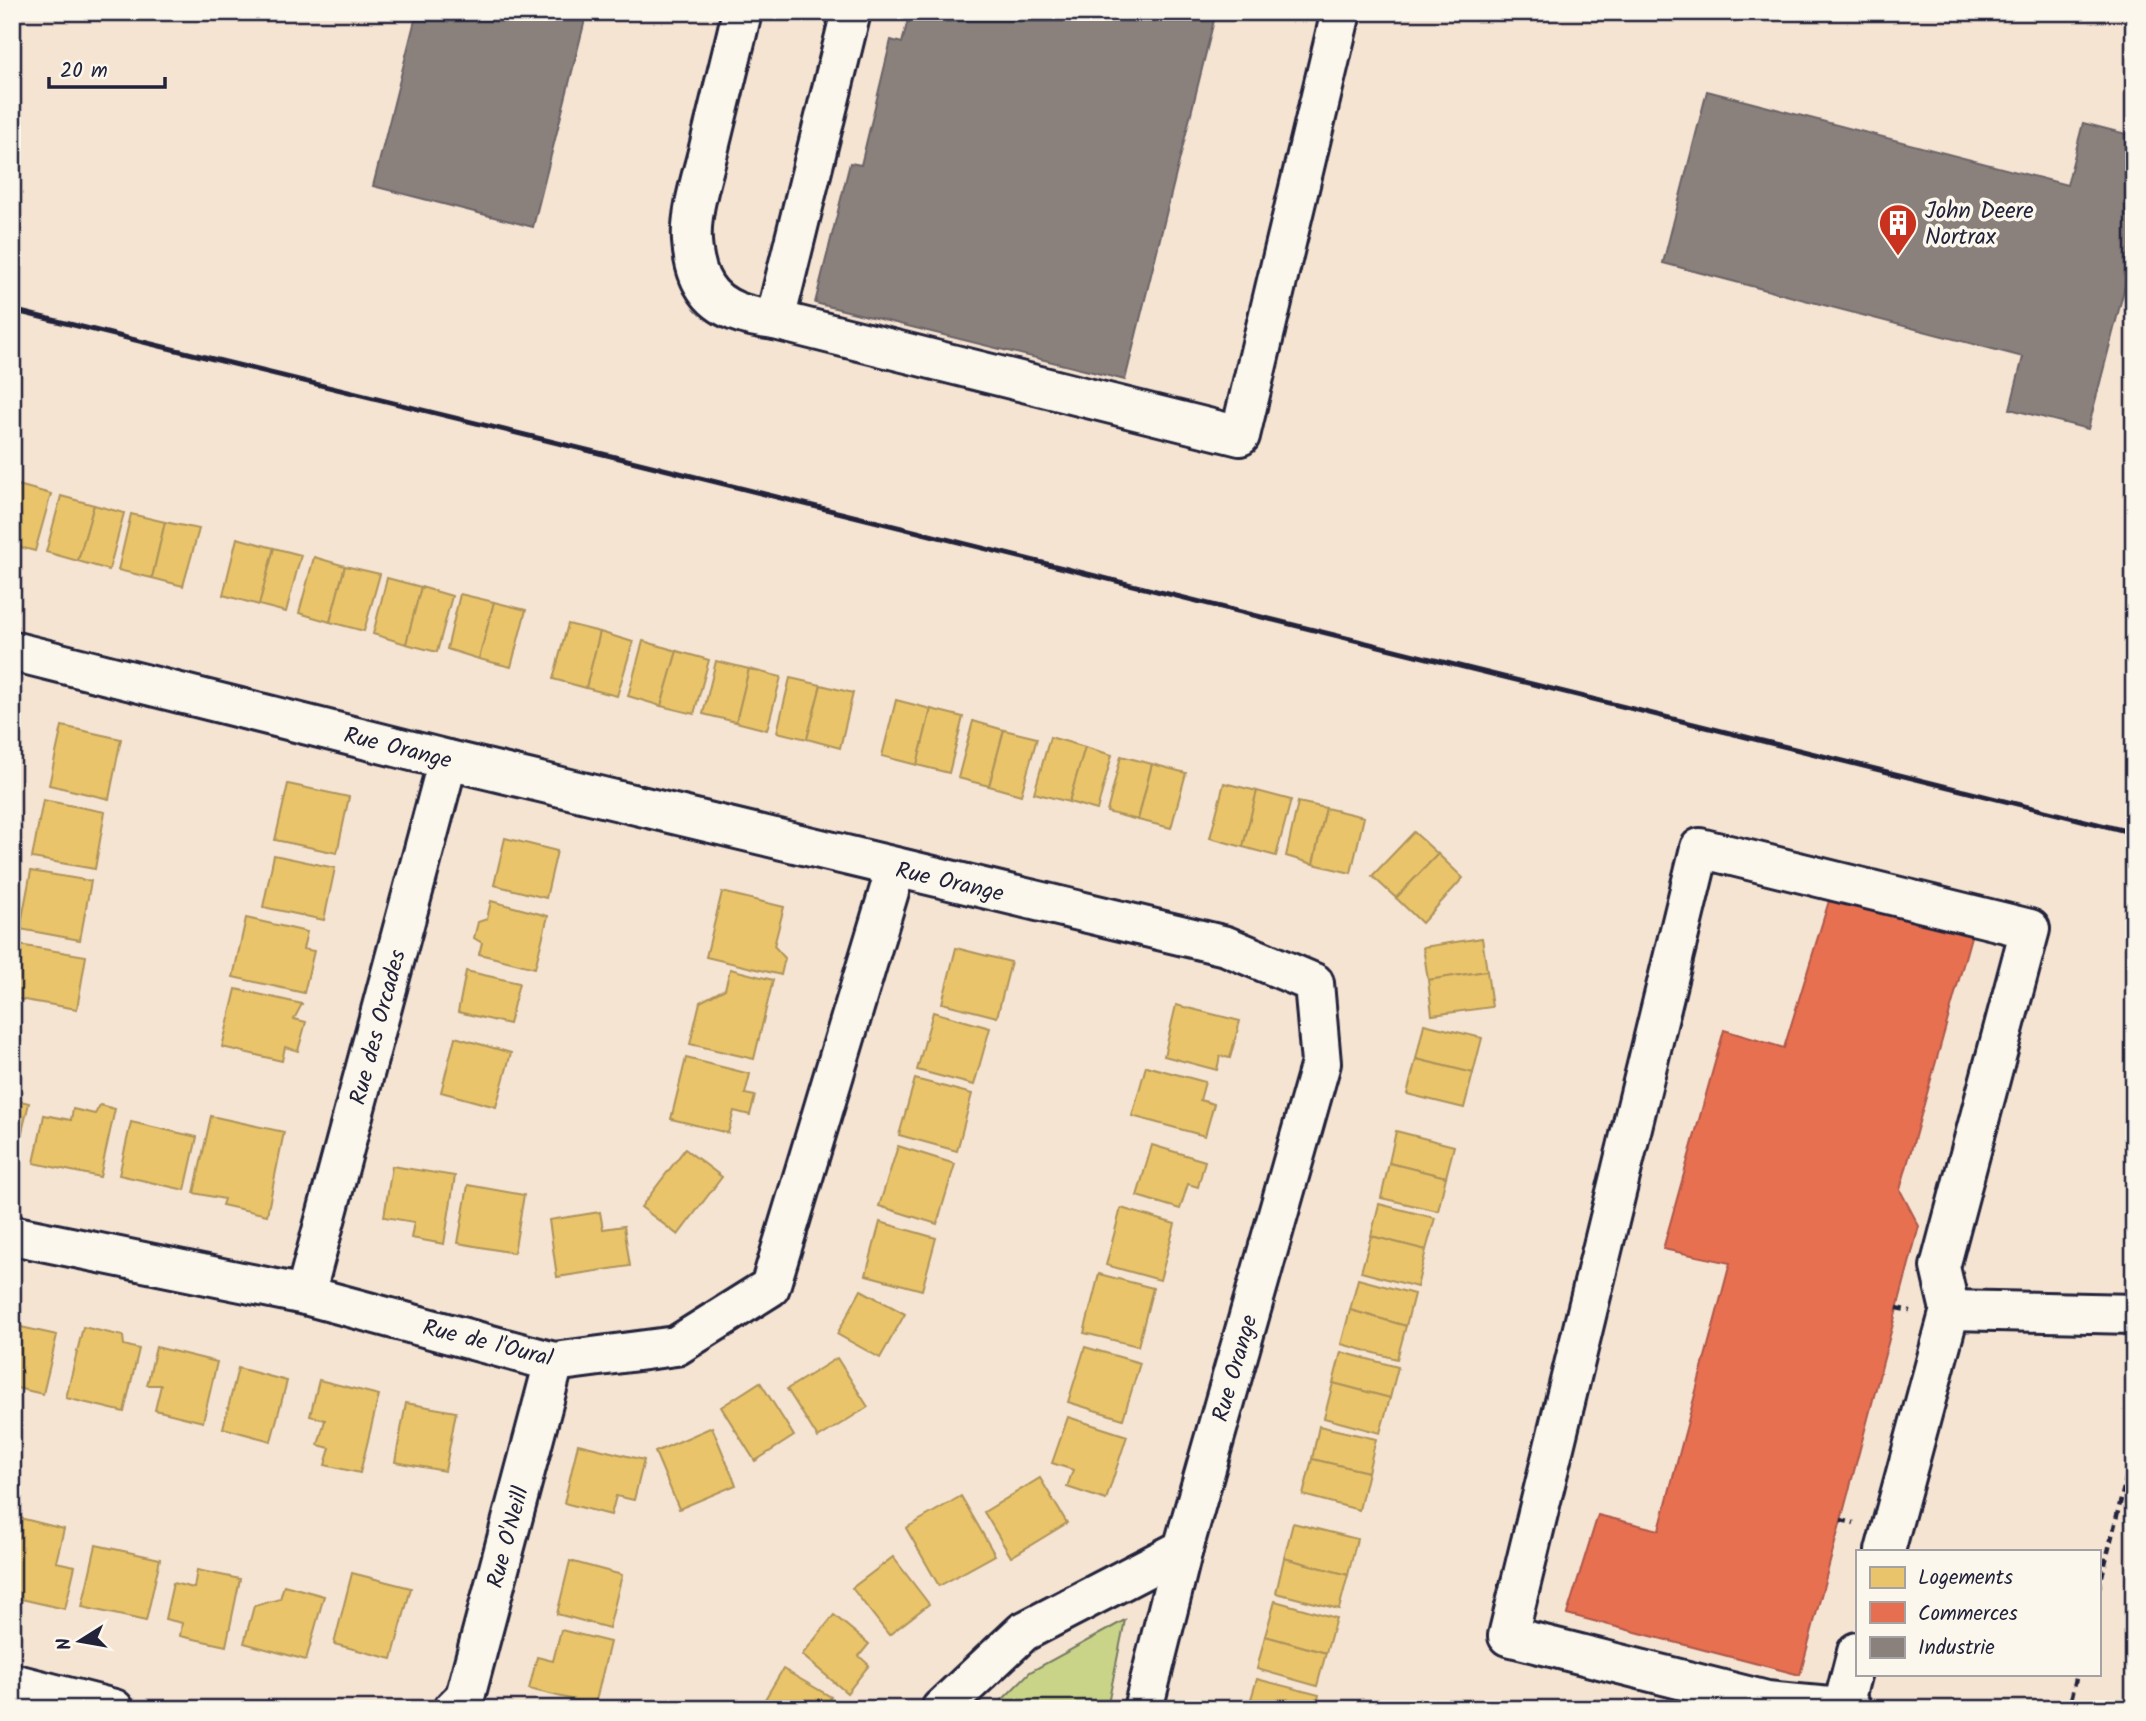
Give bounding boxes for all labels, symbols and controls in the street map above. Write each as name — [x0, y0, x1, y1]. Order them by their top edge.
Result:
scale bar — [49, 46, 164, 90]
text: 20 m — [60, 55, 108, 88]
place label: John Deere Nortrax — [1925, 194, 2034, 256]
building icon: John Deere Nortrax — [1877, 202, 1919, 257]
street label: Rue Orange — [340, 718, 455, 780]
street label: Rue Orange — [892, 853, 1007, 913]
street label: Rue des Orcades — [341, 946, 417, 1109]
street label: Rue de l'Oural — [418, 1310, 557, 1378]
street label: Rue Orange — [1203, 1311, 1268, 1426]
street label: Rue O'Neill — [478, 1482, 540, 1592]
legend — [1856, 1550, 2100, 1676]
text: Logements — [1918, 1562, 2013, 1595]
text: Commerces — [1918, 1598, 2018, 1631]
north arrow — [46, 1606, 116, 1676]
text: Industrie — [1918, 1632, 1995, 1665]
text: N — [49, 1635, 81, 1653]

